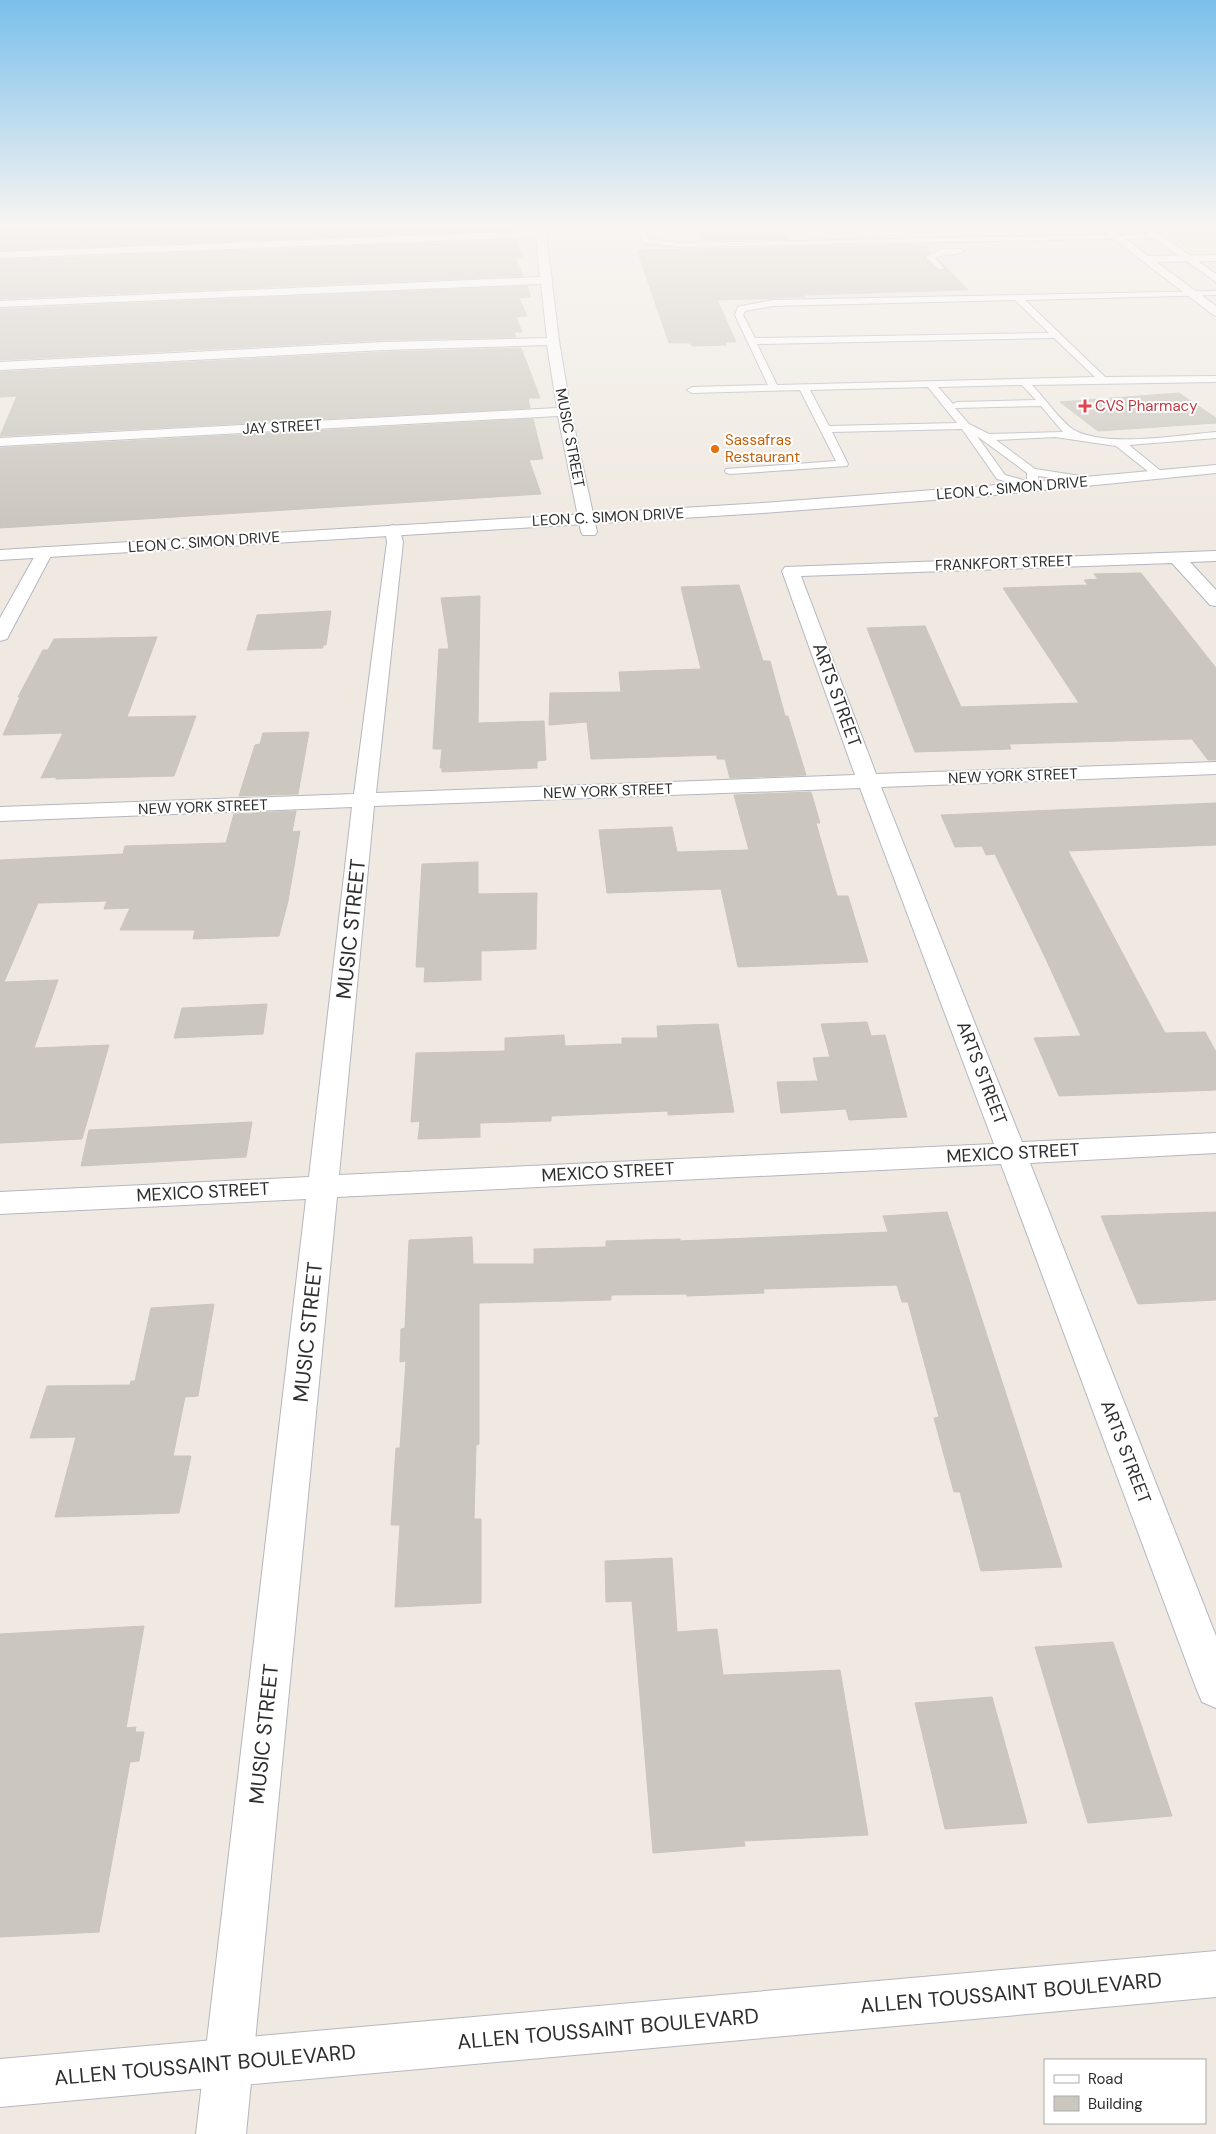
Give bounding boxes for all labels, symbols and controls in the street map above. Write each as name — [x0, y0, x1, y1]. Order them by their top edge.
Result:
street label: MUSIC STREET — [551, 387, 589, 489]
place label: CVS Pharmacy — [1095, 396, 1198, 416]
marker: CVS Pharmacy — [1079, 400, 1091, 412]
street label: JAY STREET — [242, 415, 322, 439]
place label: Sassafras Restaurant — [725, 430, 800, 467]
marker: Sassafras Restaurant — [709, 443, 721, 455]
street label: LEON C. SIMON DRIVE — [935, 471, 1089, 505]
street label: LEON C. SIMON DRIVE — [532, 503, 684, 531]
street label: LEON C. SIMON DRIVE — [127, 527, 281, 557]
street label: FRANKFORT STREET — [935, 551, 1073, 575]
street label: ARTS STREET — [807, 640, 867, 750]
street label: NEW YORK STREET — [948, 764, 1078, 788]
street label: NEW YORK STREET — [543, 779, 673, 803]
street label: NEW YORK STREET — [138, 795, 268, 819]
street label: MUSIC STREET — [330, 857, 372, 1000]
street label: ARTS STREET — [951, 1018, 1013, 1128]
street label: MEXICO STREET — [946, 1138, 1080, 1168]
street label: MEXICO STREET — [541, 1157, 675, 1187]
street label: MEXICO STREET — [136, 1177, 270, 1207]
street label: MUSIC STREET — [287, 1260, 329, 1403]
street label: ARTS STREET — [1095, 1397, 1157, 1507]
street label: MUSIC STREET — [243, 1662, 285, 1805]
street label: ALLEN TOUSSAINT BOULEVARD — [859, 1966, 1163, 2020]
street label: ALLEN TOUSSAINT BOULEVARD — [456, 2002, 760, 2056]
street label: ALLEN TOUSSAINT BOULEVARD — [53, 2038, 357, 2092]
legend — [1044, 2059, 1206, 2124]
text: Road — [1088, 2069, 1123, 2089]
text: Building — [1088, 2094, 1143, 2114]

